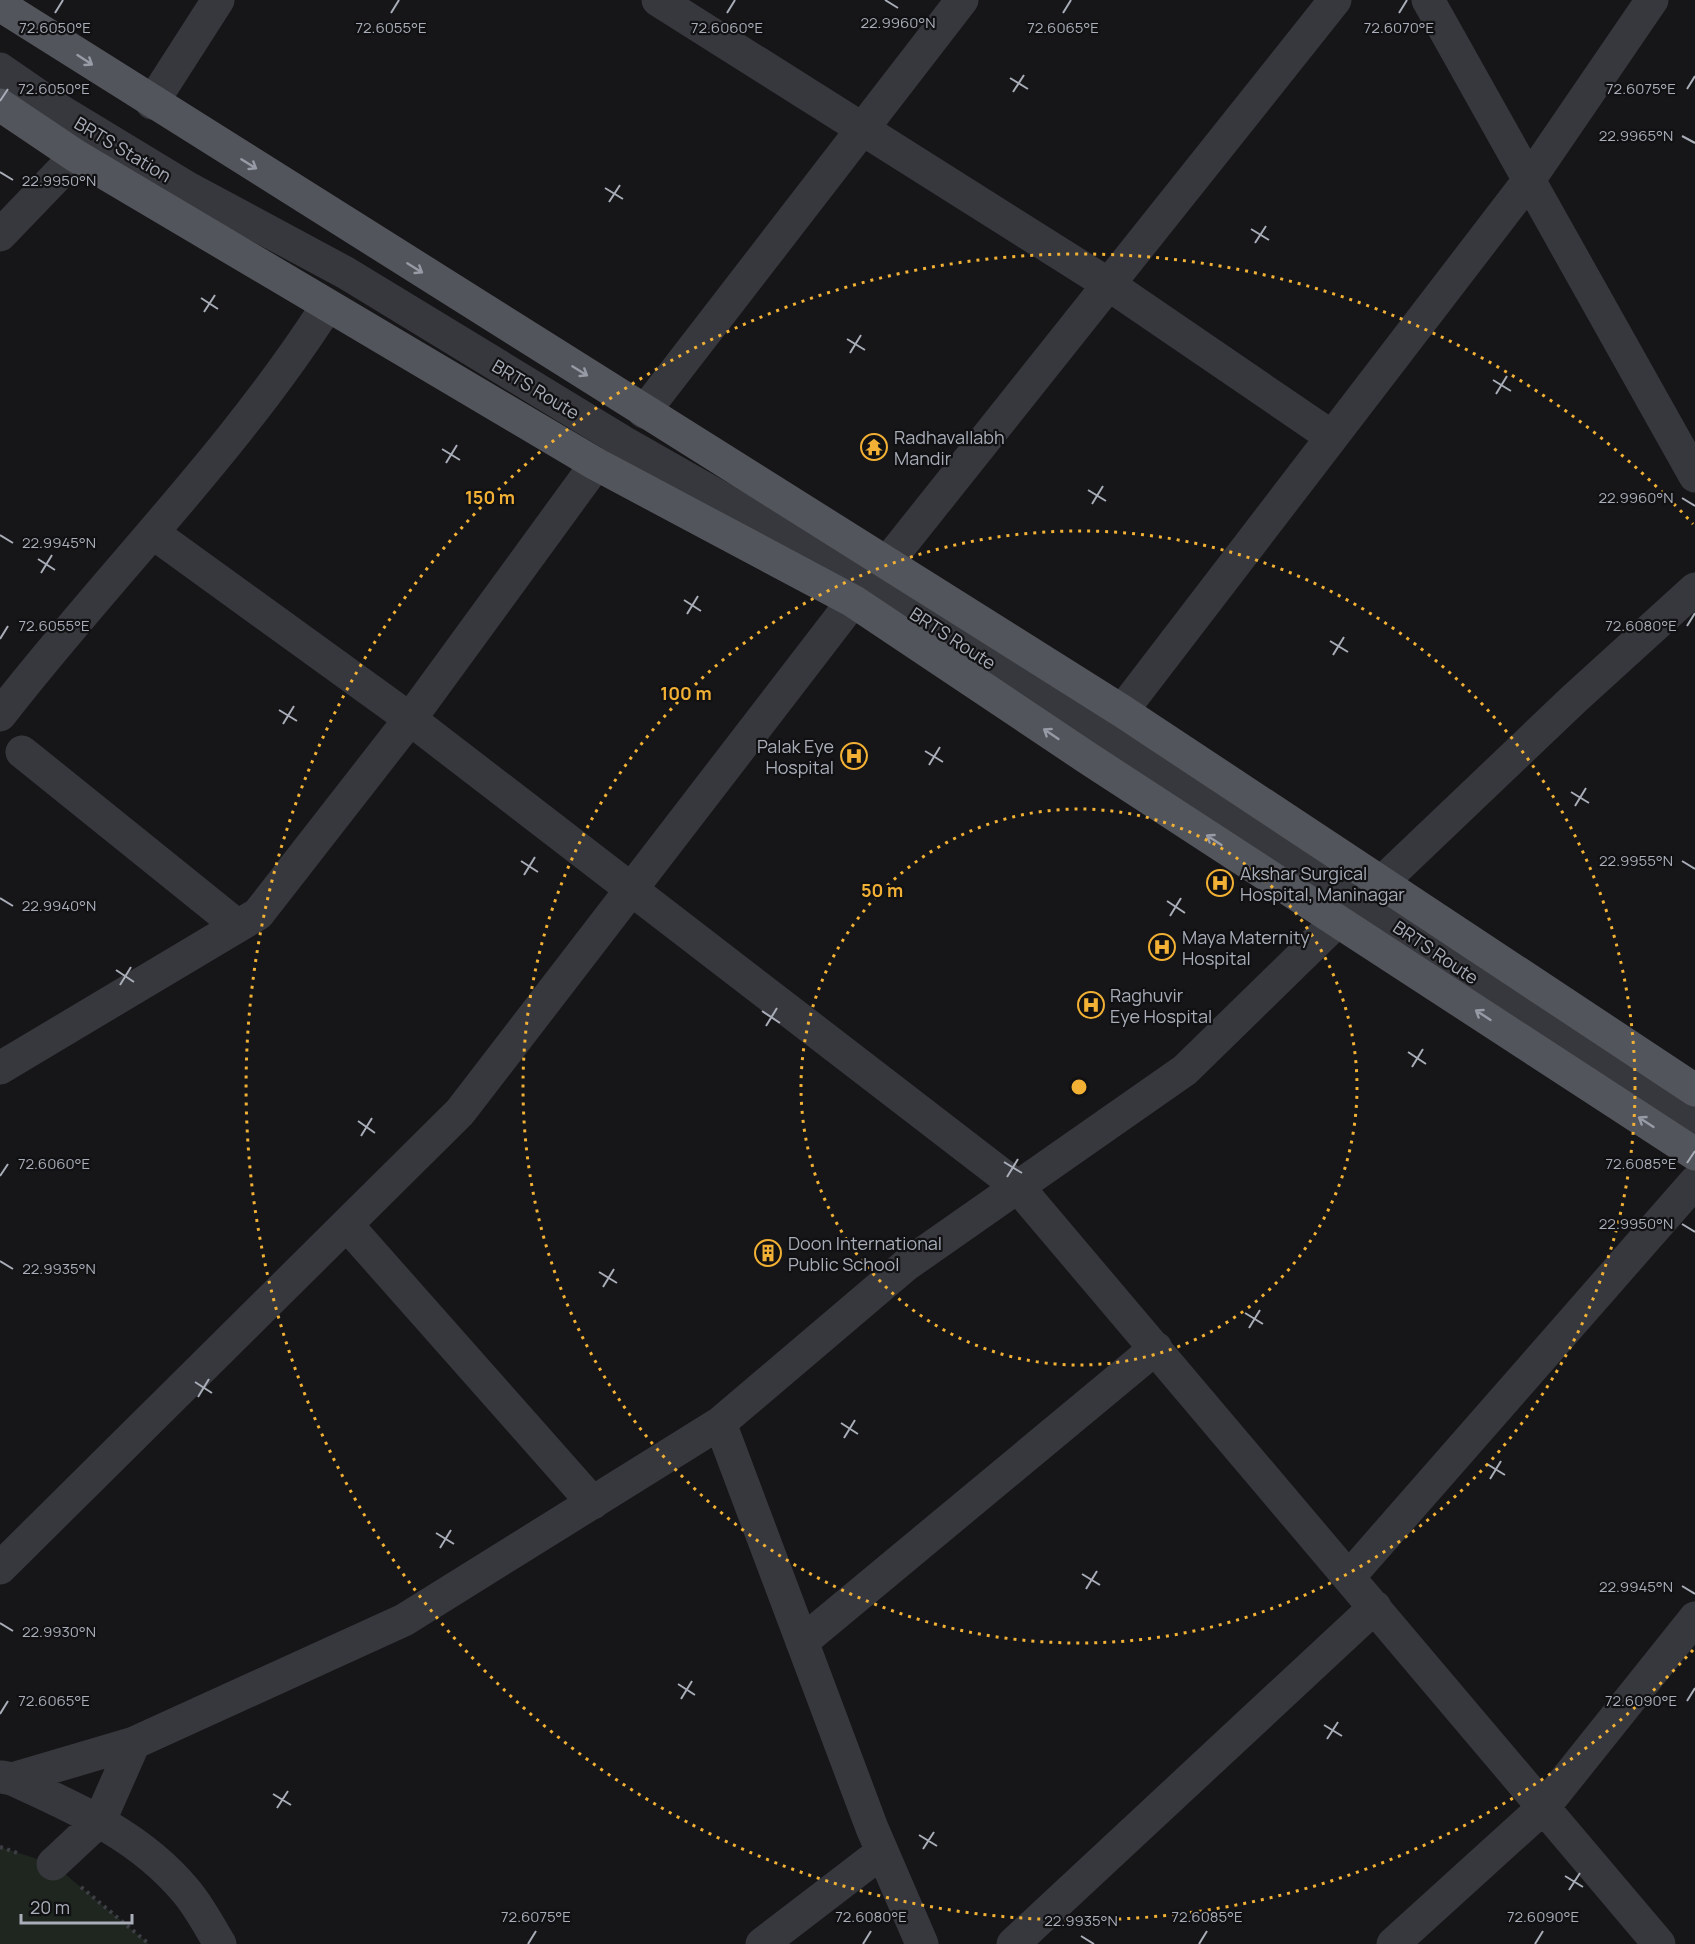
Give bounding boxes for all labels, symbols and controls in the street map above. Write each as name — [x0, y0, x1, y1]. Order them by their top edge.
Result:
text: 22.9960°N — [861, 12, 936, 33]
text: 72.6050°E — [19, 17, 91, 38]
text: 72.6055°E — [356, 17, 426, 38]
text: 72.6060°E — [691, 17, 763, 38]
text: 72.6065°E — [1027, 17, 1099, 38]
text: 72.6070°E — [1364, 17, 1434, 38]
one-way arrow — [76, 53, 93, 66]
text: 72.6050°E — [18, 78, 90, 99]
text: 72.6075°E — [1606, 78, 1676, 99]
street label: BRTS Station — [70, 111, 176, 187]
text: 22.9965°N — [1599, 125, 1673, 146]
one-way arrow — [240, 158, 257, 170]
text: 22.9950°N — [22, 170, 96, 191]
one-way arrow — [406, 261, 423, 274]
street label: BRTS Route — [488, 354, 584, 424]
one-way arrow — [571, 366, 588, 378]
place label: Radhavallabh Mandir — [894, 425, 1005, 470]
temple icon: Radhavallabh Mandir — [859, 432, 889, 462]
text: 150 m — [465, 485, 515, 509]
text: 22.9960°N — [1599, 487, 1674, 508]
text: 22.9945°N — [22, 532, 96, 553]
street label: BRTS Route — [905, 601, 1001, 675]
text: 72.6055°E — [19, 615, 89, 636]
text: 72.6080°E — [1605, 615, 1677, 636]
text: 100 m — [660, 681, 712, 705]
one-way arrow — [1043, 728, 1059, 740]
place label: Palak Eye Hospital — [757, 734, 834, 779]
hospital icon: Palak Eye Hospital — [839, 741, 869, 771]
one-way arrow — [1206, 834, 1223, 846]
text: 22.9955°N — [1599, 850, 1673, 871]
place label: Akshar Surgical Hospital, Maninagar — [1240, 861, 1405, 906]
hospital icon: Akshar Surgical Hospital, Maninagar — [1205, 868, 1235, 898]
text: 50 m — [861, 878, 903, 902]
text: 22.9940°N — [22, 895, 96, 916]
street label: BRTS Route — [1389, 915, 1483, 989]
place label: Maya Maternity Hospital — [1182, 925, 1310, 970]
hospital icon: Maya Maternity Hospital — [1147, 932, 1177, 962]
place label: Raghuvir Eye Hospital — [1110, 983, 1212, 1028]
hospital icon: Raghuvir Eye Hospital — [1076, 990, 1106, 1020]
one-way arrow — [1475, 1009, 1492, 1021]
centre of rings — [1069, 1077, 1089, 1097]
one-way arrow — [1638, 1116, 1655, 1128]
text: 72.6060°E — [18, 1153, 90, 1174]
text: 72.6085°E — [1605, 1153, 1677, 1174]
text: 22.9950°N — [1599, 1213, 1673, 1234]
place label: Doon International Public School — [788, 1231, 942, 1276]
building icon: Doon International Public School — [753, 1238, 783, 1268]
text: 22.9935°N — [22, 1258, 96, 1279]
text: 22.9945°N — [1599, 1576, 1673, 1597]
text: 22.9930°N — [22, 1621, 96, 1642]
text: 72.6065°E — [18, 1690, 90, 1711]
text: 72.6090°E — [1605, 1690, 1677, 1711]
scale bar — [21, 1887, 132, 1925]
text: 20 m — [30, 1895, 70, 1919]
text: 72.6075°E — [501, 1906, 571, 1927]
text: 72.6080°E — [835, 1906, 907, 1927]
text: 72.6085°E — [1171, 1906, 1243, 1927]
text: 72.6090°E — [1507, 1906, 1579, 1927]
text: 22.9935°N — [1044, 1910, 1118, 1931]

